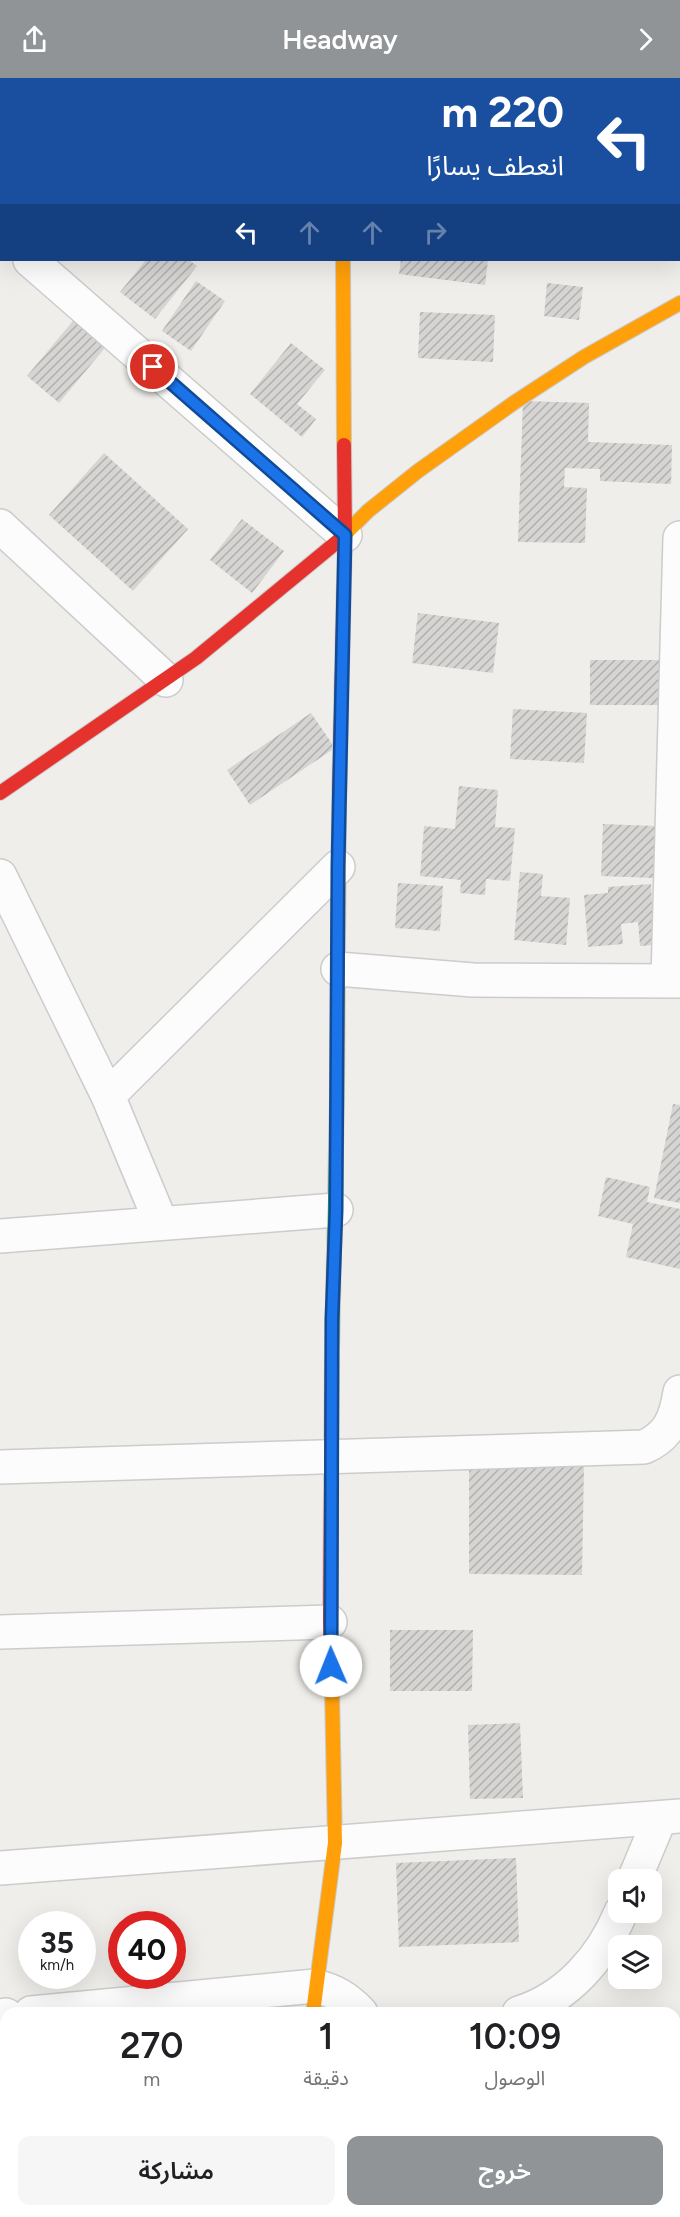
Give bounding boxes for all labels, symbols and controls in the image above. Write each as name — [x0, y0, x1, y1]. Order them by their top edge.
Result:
icon: share — [18, 23, 51, 56]
text: Headway — [282, 23, 398, 56]
icon: forward — [629, 23, 662, 56]
text: 220 m — [442, 87, 564, 138]
icon: left — [585, 102, 663, 180]
text: انعطف يسارًا — [426, 149, 564, 182]
icon: left — [230, 216, 263, 249]
icon: ahead — [293, 216, 326, 249]
icon: ahead — [356, 216, 389, 249]
icon: right — [419, 216, 452, 249]
pin — [127, 341, 178, 392]
icon: arrive — [136, 350, 169, 383]
position arrow — [299, 1634, 363, 1698]
map controls — [608, 1869, 662, 1989]
button: sound — [608, 1869, 662, 1923]
speed limit sign: 40 — [108, 1911, 186, 1989]
text: 35 — [40, 1924, 74, 1961]
button: layers — [608, 1935, 662, 1989]
text: km/h — [40, 1956, 74, 1974]
text: 1 — [319, 2015, 334, 2058]
text: 10:09 — [469, 2015, 561, 2058]
text: 270 — [120, 2024, 183, 2067]
text: دقيقة — [303, 2066, 349, 2090]
text: الوصول — [485, 2066, 545, 2090]
text: m — [143, 2067, 160, 2091]
button: مشاركة — [18, 2136, 335, 2205]
button: خروج — [347, 2136, 663, 2205]

